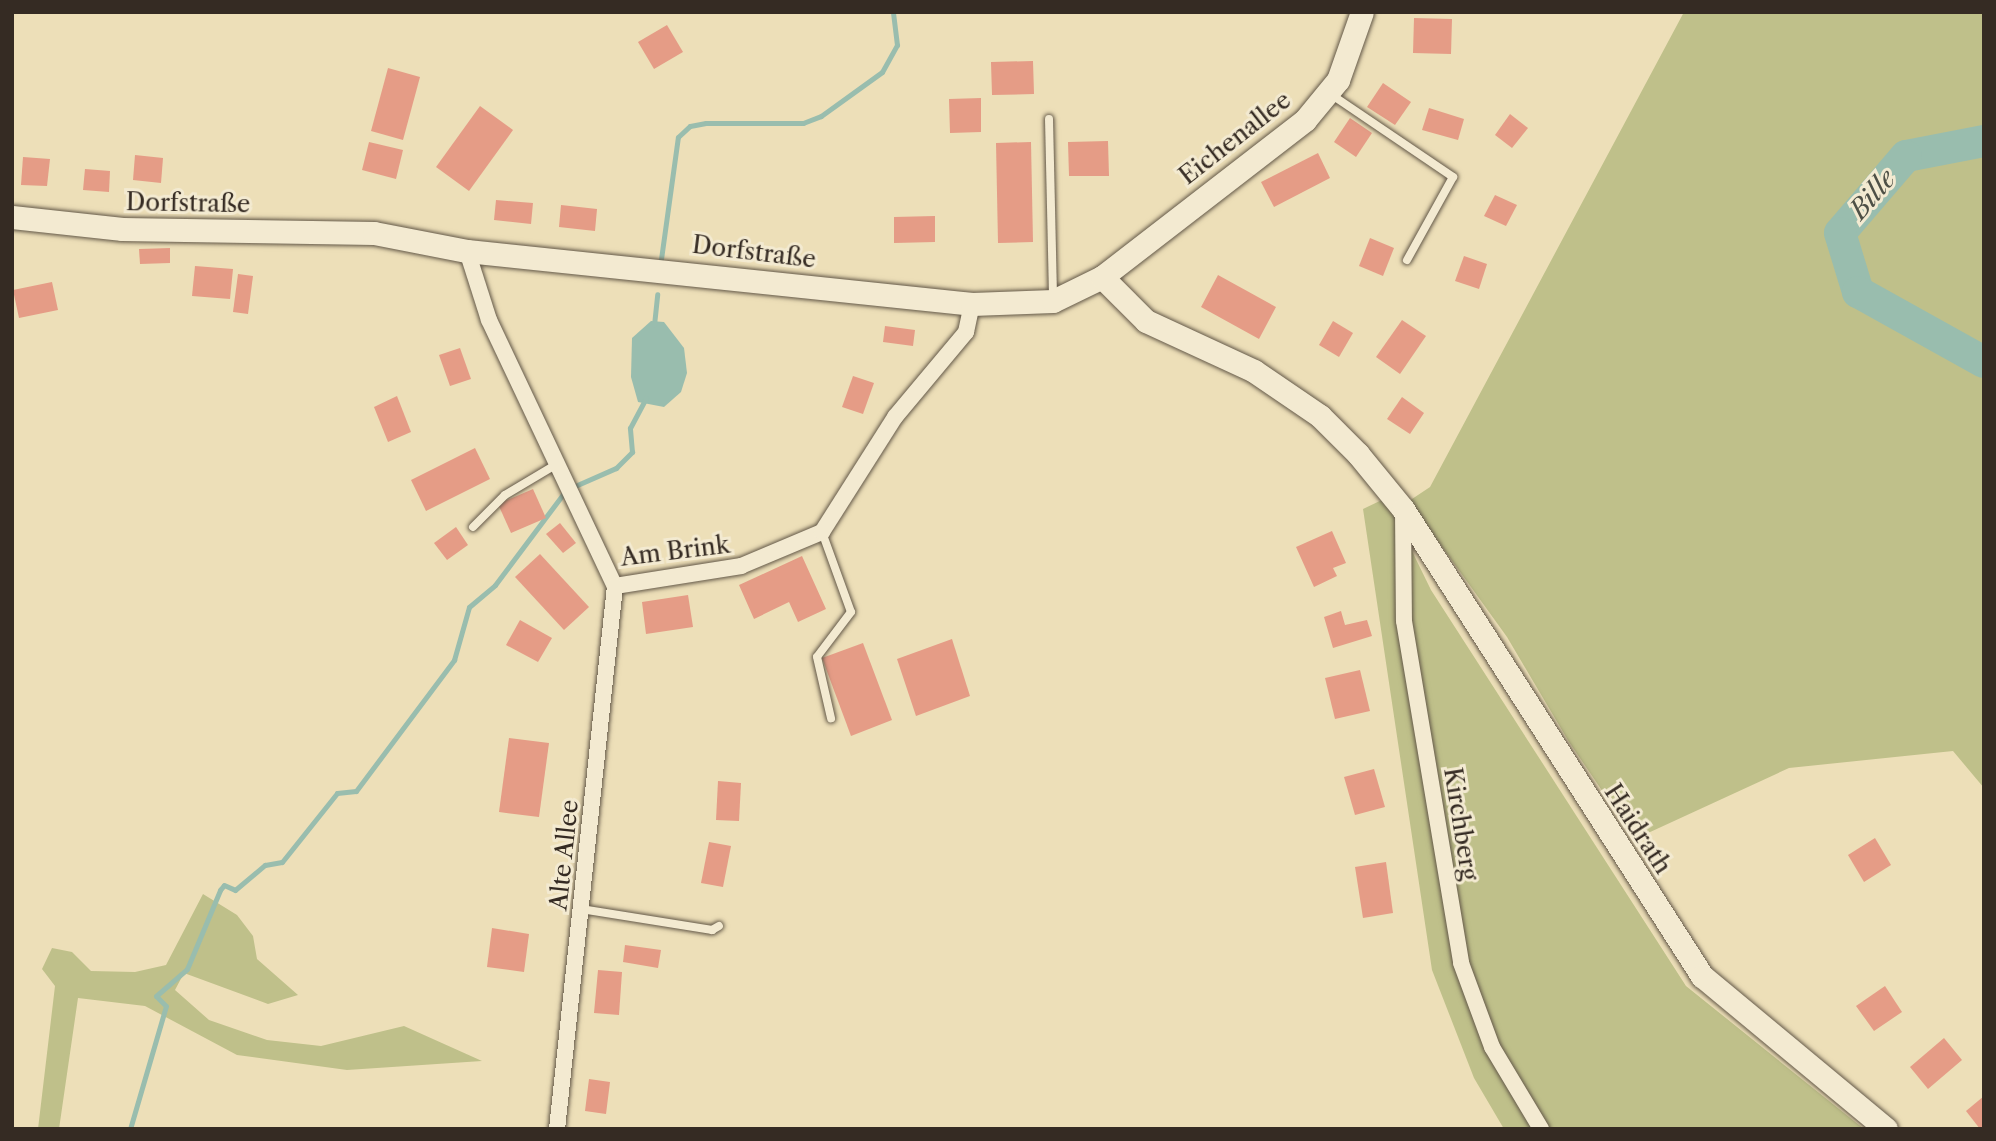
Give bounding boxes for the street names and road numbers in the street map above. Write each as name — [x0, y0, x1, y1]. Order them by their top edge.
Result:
street label: Eichenallee — [1173, 85, 1297, 191]
street label: Dorfstraße — [126, 188, 250, 218]
street label: Dorfstraße — [691, 230, 817, 274]
street label: Am Brink — [619, 530, 731, 572]
street label: Kirchberg — [1438, 765, 1484, 883]
street label: Haidrath — [1598, 779, 1678, 879]
street label: Alte Allee — [544, 798, 584, 912]

